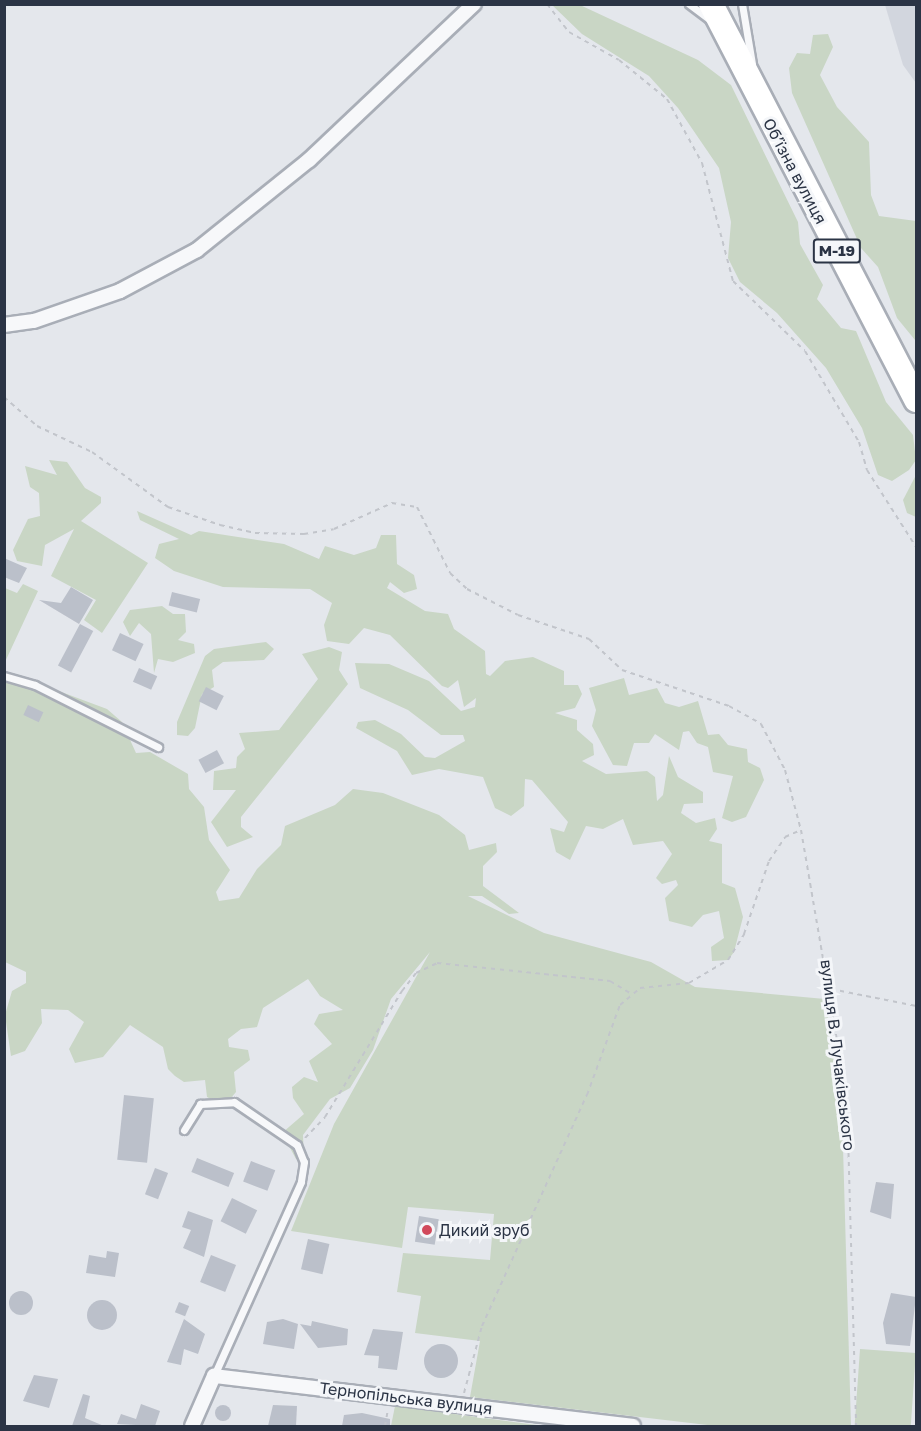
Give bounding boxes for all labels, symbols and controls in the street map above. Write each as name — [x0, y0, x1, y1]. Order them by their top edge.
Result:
street label: Обʼїзна вулиця — [759, 115, 831, 227]
road number: М-19 — [812, 239, 862, 263]
street label: вулиця В. Лучаківського — [817, 958, 859, 1152]
place label: Дикий зруб — [439, 1220, 530, 1240]
marker: Дикий зруб — [420, 1223, 434, 1237]
street label: Тернопільська вулиця — [319, 1378, 493, 1418]

